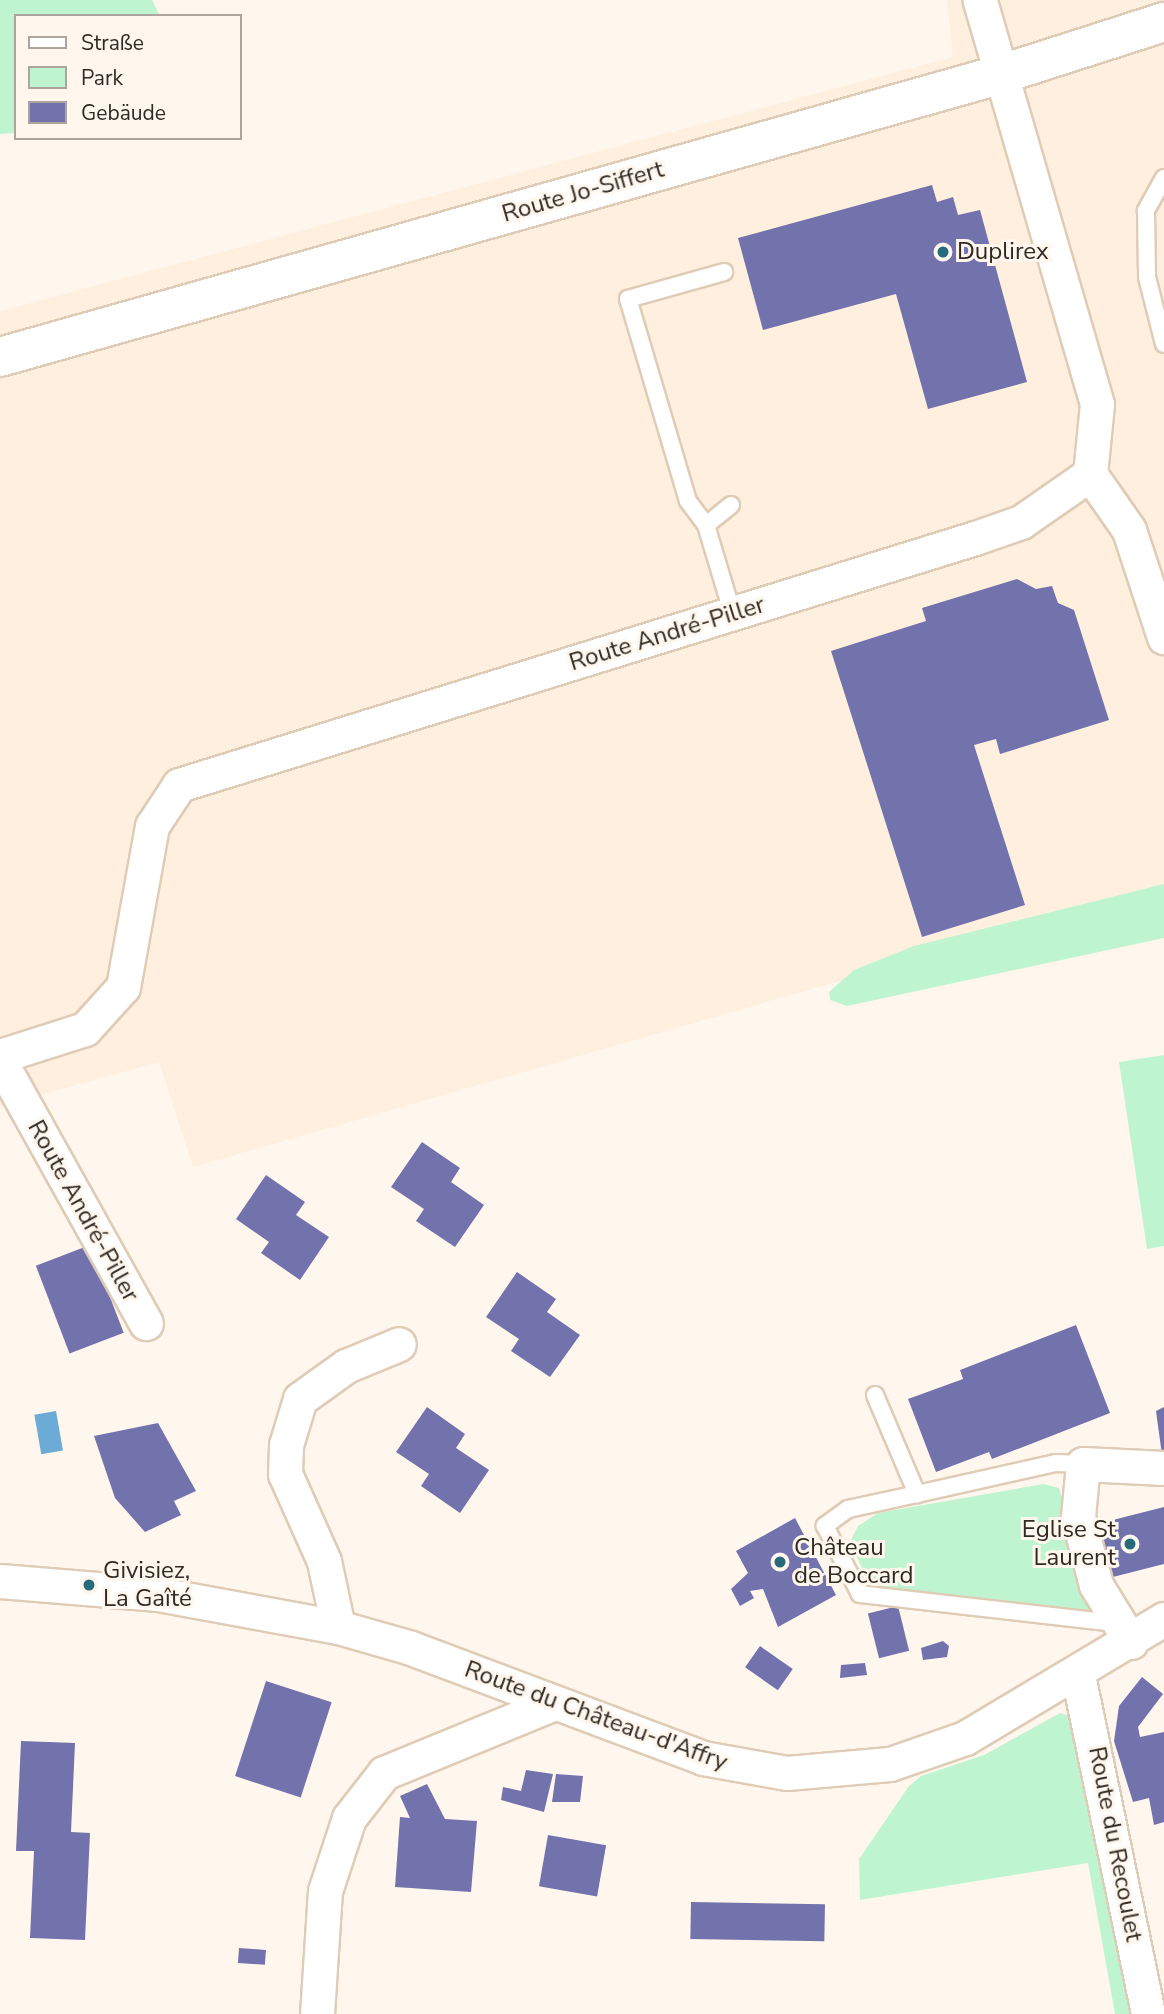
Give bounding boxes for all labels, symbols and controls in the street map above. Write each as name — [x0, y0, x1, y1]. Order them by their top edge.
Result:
legend — [14, 14, 242, 140]
text: Straße — [81, 29, 144, 57]
text: Park — [81, 64, 123, 92]
text: Gebäude — [81, 99, 166, 127]
street label: Route Jo-Siffert — [499, 155, 667, 229]
place label: Duplirex — [957, 238, 1049, 266]
marker: Duplirex — [935, 244, 951, 260]
street label: Route André-Piller — [566, 591, 768, 677]
street label: Route André-Piller — [21, 1115, 145, 1307]
place label: Eglise St Laurent — [1022, 1516, 1116, 1572]
place label: Château de Boccard — [794, 1534, 914, 1590]
marker: Eglise St Laurent — [1122, 1536, 1138, 1552]
marker: Château de Boccard — [772, 1554, 788, 1570]
place label: Givisiez, La Gaîté — [103, 1557, 192, 1613]
marker: Givisiez, La Gaîté — [81, 1577, 97, 1593]
street label: Route du Château-d'Affry — [461, 1655, 731, 1777]
street label: Route du Recoulet — [1082, 1744, 1148, 1944]

